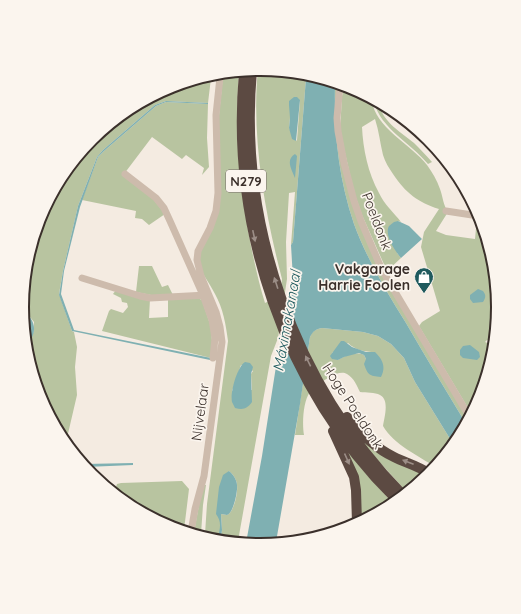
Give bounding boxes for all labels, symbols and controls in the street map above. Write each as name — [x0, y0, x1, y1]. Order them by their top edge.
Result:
road number: N279 — [226, 170, 266, 192]
street label: Poeldonk — [358, 190, 396, 252]
one-way arrow — [252, 230, 258, 242]
place label: Vakgarage Harrie Foolen — [318, 260, 410, 294]
shop icon: Vakgarage Harrie Foolen — [413, 266, 435, 294]
water label: Máximakanaal — [268, 267, 305, 373]
one-way arrow — [273, 276, 279, 288]
one-way arrow — [305, 355, 311, 366]
street label: Hoge Poeldonk — [319, 360, 387, 452]
street label: Nijvelaar — [187, 381, 213, 442]
one-way arrow — [344, 454, 350, 465]
one-way arrow — [401, 459, 413, 465]

